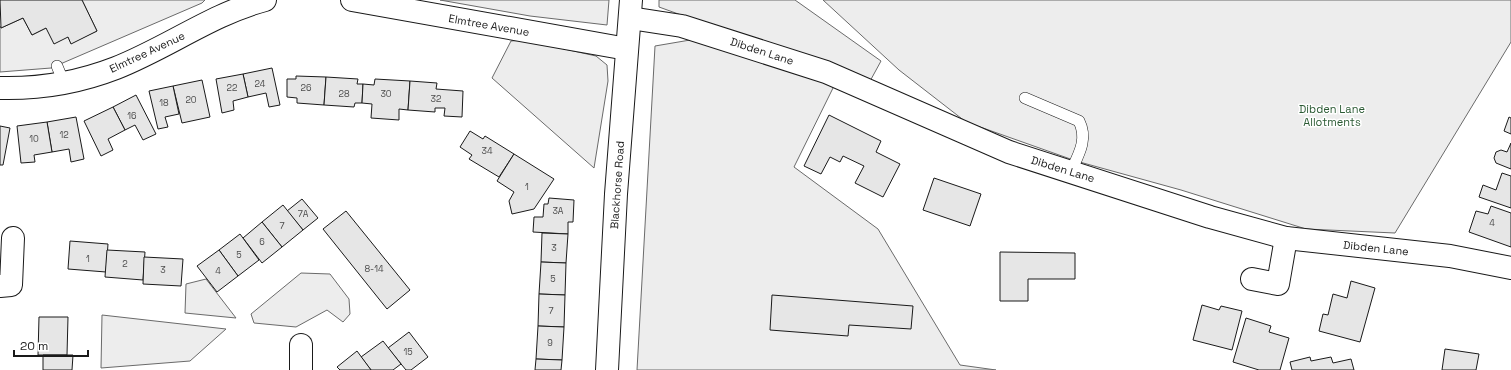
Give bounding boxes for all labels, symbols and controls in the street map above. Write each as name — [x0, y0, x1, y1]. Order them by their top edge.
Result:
street label: Elmtree Avenue — [448, 11, 530, 39]
street label: Elmtree Avenue — [107, 28, 187, 76]
street label: Dibden Lane — [729, 34, 795, 68]
house number: 24 — [255, 78, 266, 90]
house number: 22 — [227, 82, 237, 94]
house number: 26 — [301, 82, 312, 94]
house number: 28 — [338, 88, 350, 100]
house number: 30 — [380, 88, 392, 100]
house number: 32 — [431, 93, 441, 105]
house number: 20 — [185, 94, 197, 106]
house number: 18 — [159, 97, 169, 109]
park label: Dibden Lane Allotments — [1299, 102, 1365, 129]
house number: 16 — [127, 110, 137, 122]
house number: 12 — [59, 129, 69, 141]
house number: 10 — [29, 133, 39, 145]
street label: Blackhorse Road — [607, 140, 627, 230]
house number: 34 — [481, 145, 493, 157]
street label: Dibden Lane — [1029, 153, 1097, 185]
house number: 1 — [525, 181, 529, 193]
house number: 3A — [552, 205, 564, 217]
house number: 7A — [298, 208, 309, 220]
house number: 4 — [1489, 217, 1495, 229]
house number: 7 — [279, 220, 285, 232]
house number: 6 — [259, 236, 265, 248]
street label: Dibden Lane — [1343, 238, 1409, 258]
house number: 3 — [551, 242, 557, 254]
house number: 5 — [236, 249, 242, 261]
house number: 1 — [86, 253, 90, 265]
house number: 2 — [122, 258, 128, 270]
house number: 8-14 — [364, 263, 384, 275]
house number: 3 — [160, 264, 166, 276]
house number: 4 — [215, 265, 221, 277]
house number: 5 — [550, 273, 556, 285]
house number: 7 — [548, 305, 554, 317]
scale bar — [14, 332, 88, 358]
house number: 9 — [547, 337, 553, 349]
text: 20 m — [20, 338, 48, 354]
house number: 15 — [403, 346, 413, 358]

